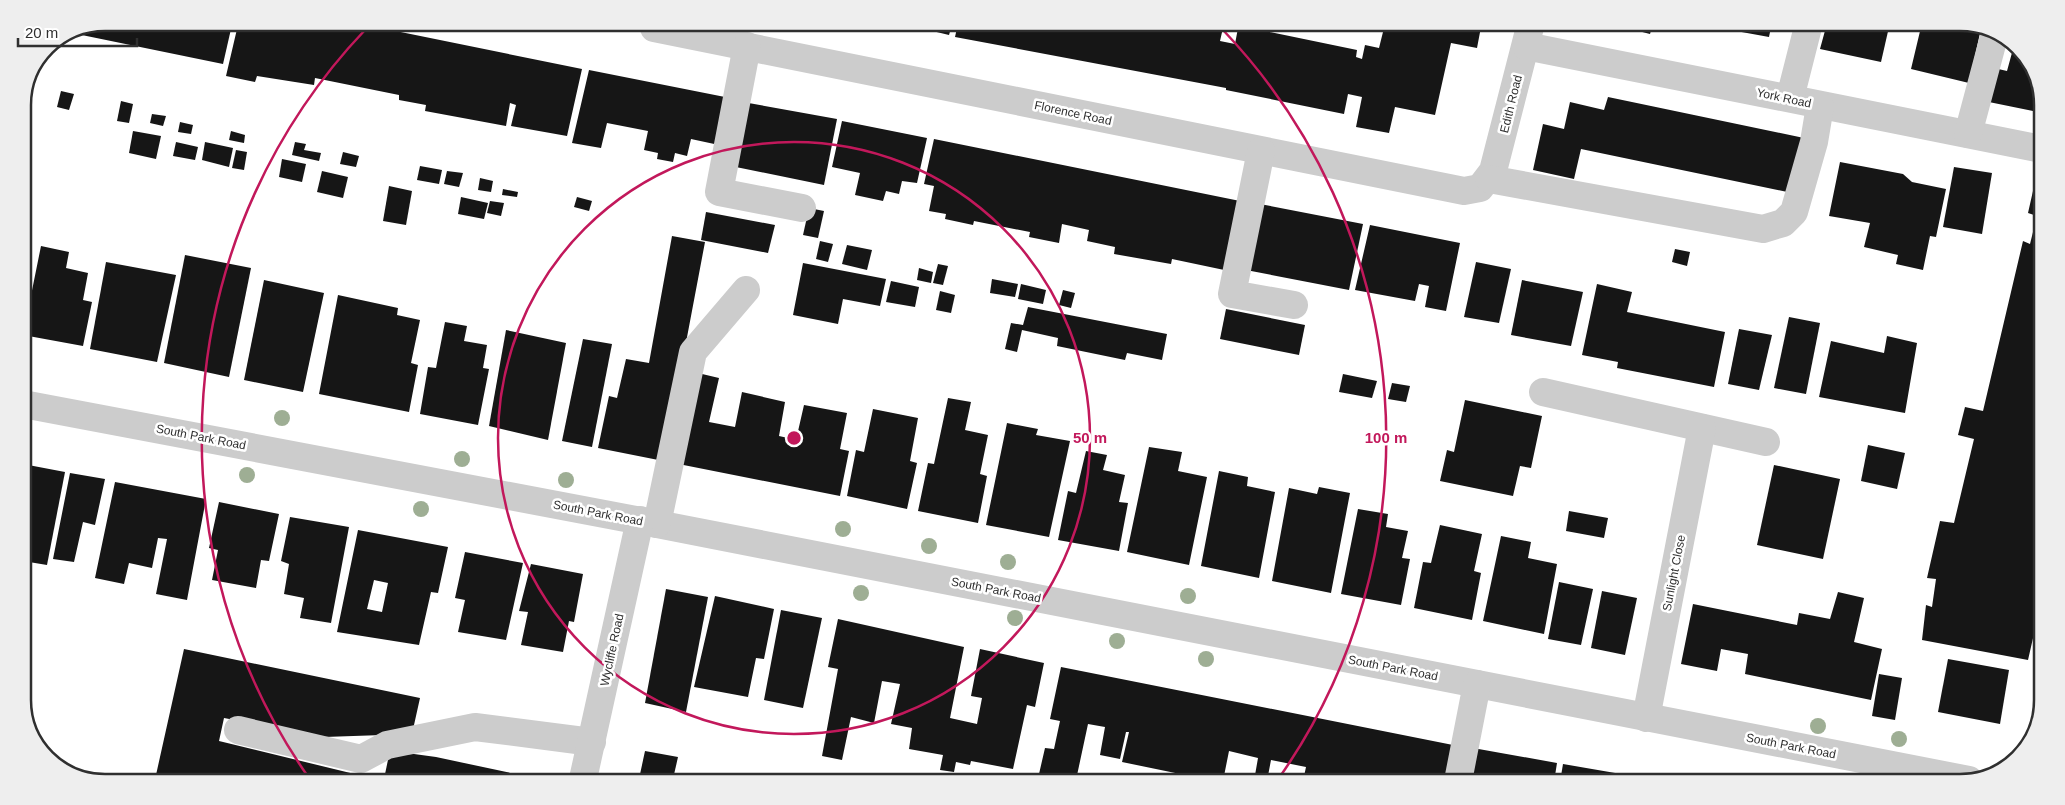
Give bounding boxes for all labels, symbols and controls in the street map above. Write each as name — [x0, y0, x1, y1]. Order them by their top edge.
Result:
scale bar — [18, 15, 136, 47]
text: 20 m — [25, 24, 58, 41]
street label: Edith Road — [1497, 74, 1525, 134]
street label: York Road — [1755, 85, 1813, 111]
street label: Florence Road — [1033, 98, 1113, 128]
street label: South Park Road — [155, 421, 247, 453]
centre of rings — [785, 429, 803, 447]
text: 50 m — [1073, 429, 1107, 446]
text: 100 m — [1365, 429, 1407, 446]
street label: South Park Road — [552, 497, 644, 529]
street label: Sunlight Close — [1660, 533, 1688, 612]
street label: South Park Road — [950, 574, 1042, 606]
street label: Wycliffe Road — [597, 612, 627, 688]
street label: South Park Road — [1347, 652, 1439, 684]
street label: South Park Road — [1745, 730, 1837, 762]

